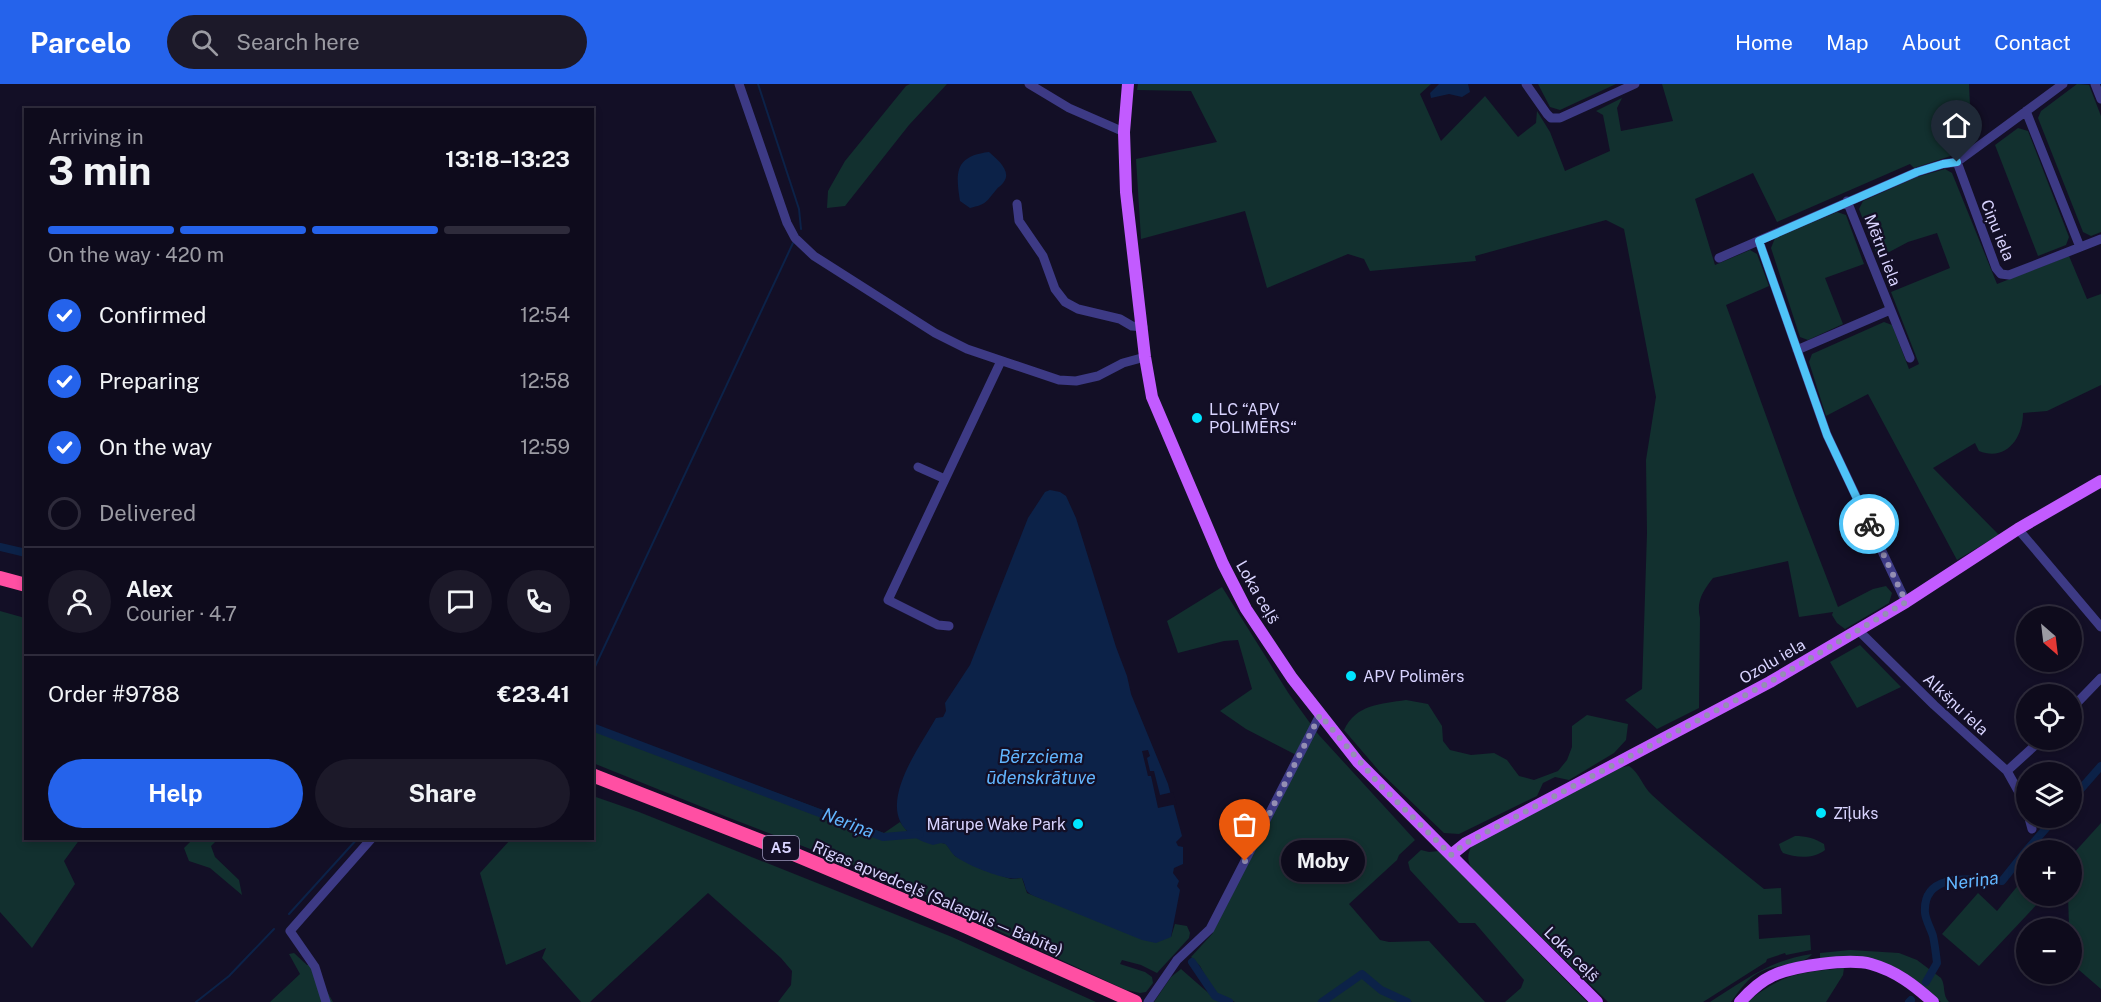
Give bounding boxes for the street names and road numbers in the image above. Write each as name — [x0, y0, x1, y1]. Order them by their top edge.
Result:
street label: Ciņu iela — [1977, 197, 2018, 263]
street label: Mētru iela — [1860, 212, 1905, 289]
street label: Loka ceļš — [1232, 557, 1283, 627]
street label: Ozolu iela — [1736, 635, 1809, 688]
street label: Alkšņu iela — [1919, 669, 1992, 739]
road number: A5 — [763, 836, 799, 860]
street label: Rīgas apvedceļš (Salaspils — Babīte) — [810, 837, 1066, 960]
street label: Loka ceļš — [1540, 923, 1603, 986]

